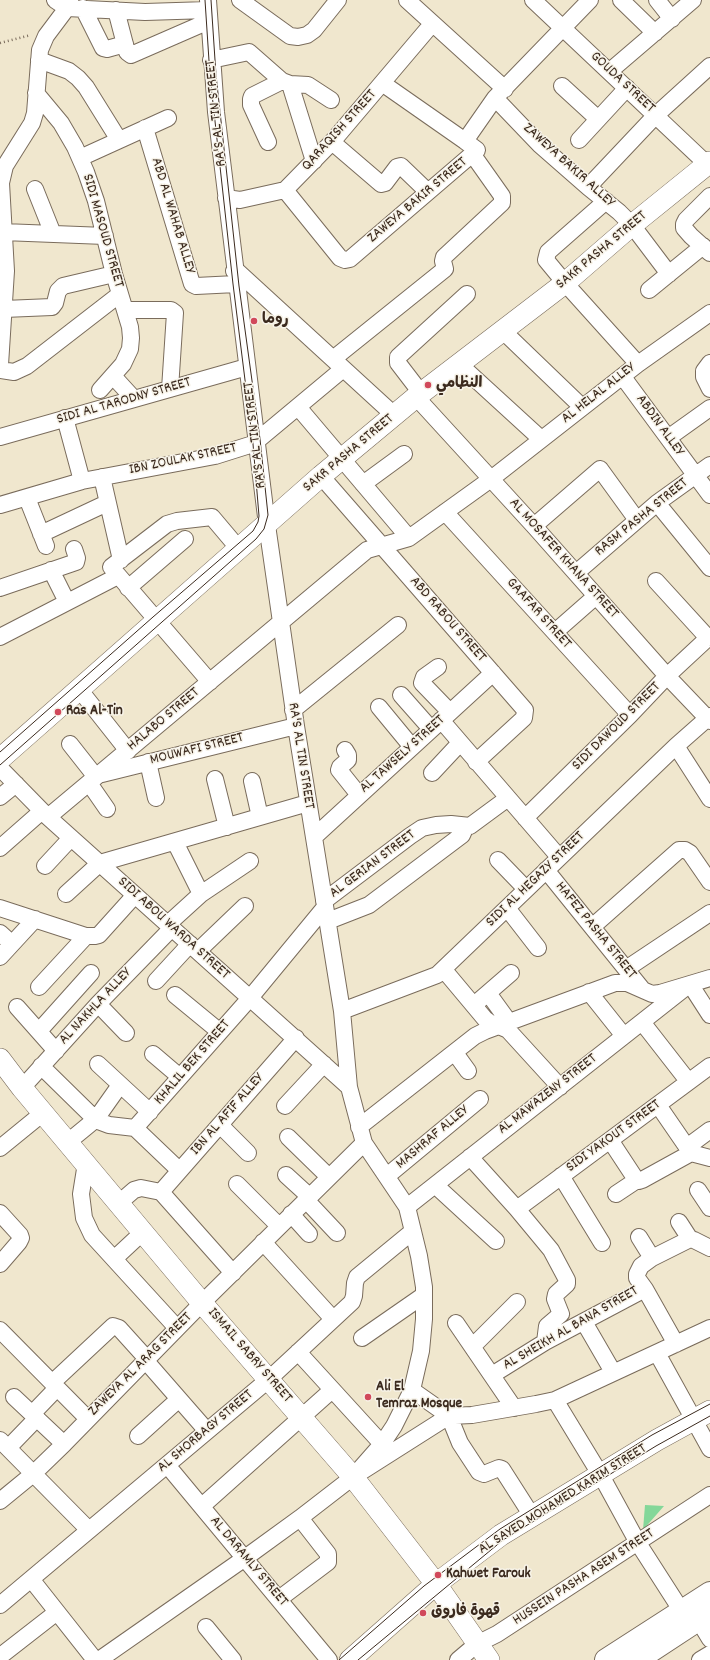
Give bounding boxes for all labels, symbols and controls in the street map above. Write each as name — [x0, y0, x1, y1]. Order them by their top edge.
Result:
street label: GOUDA STREET — [586, 48, 658, 118]
street label: RA'S AL TIN STREET — [202, 59, 232, 167]
street label: QARAQISH STREET — [299, 87, 381, 175]
street label: ZAWEYA BAKIR ALLEY — [518, 120, 618, 212]
street label: ZAWEYA BAKIR STREET — [365, 154, 471, 248]
street label: ABD AL WAHAB ALLEY — [146, 156, 198, 276]
street label: SIDI MASOUD STREET — [77, 172, 127, 290]
street label: SAKR PASHA STREET — [553, 208, 651, 294]
place label: روما — [262, 312, 288, 330]
marker: روما — [249, 316, 259, 326]
street label: AL HELAL ALLEY — [558, 360, 640, 428]
street label: SIDI AL TARODNY STREET — [55, 374, 193, 430]
place label: النظامي — [436, 376, 482, 394]
marker: النظامي — [423, 380, 433, 390]
street label: RA'S AL TIN STREET — [241, 381, 271, 489]
street label: ABDIN ALLEY — [631, 392, 687, 460]
street label: SAKR PASHA STREET — [300, 411, 398, 497]
street label: IBN ZOULAK STREET — [128, 440, 238, 480]
street label: RASM PASHA STREET — [592, 475, 692, 561]
street label: AL MOSAFER KHANA STREET — [504, 495, 622, 623]
street label: ABD RABOU STREET — [405, 573, 489, 667]
street label: GAAFAR STREET — [501, 575, 575, 653]
street label: SIDI DAWOUD STREET — [569, 679, 665, 775]
street label: HALABO STREET — [124, 685, 204, 755]
street label: RA'S AL TIN STREET — [283, 702, 317, 810]
place label: Ras Al-Tin — [66, 703, 123, 721]
marker: Ras Al-Tin — [53, 707, 63, 717]
street label: AL TAWSELY STREET — [357, 712, 449, 798]
street label: MOUWAFI STREET — [148, 730, 246, 770]
street label: AL GERIAN STREET — [327, 827, 419, 903]
street label: SIDI AL HEGAZY STREET — [483, 828, 589, 932]
street label: SIDI ABOU WARDA STREET — [113, 874, 233, 984]
street label: HAFEZ PASHA STREET — [550, 879, 640, 983]
street label: AL NAKHLA ALLEY — [56, 965, 136, 1049]
street label: KHALIL BEK STREET — [151, 1017, 235, 1109]
street label: AL MAWAZENY STREET — [495, 1051, 601, 1139]
street label: IBN AL AFIF ALLEY — [187, 1070, 269, 1160]
street label: SIDI YAKOUT STREET — [563, 1097, 665, 1177]
street label: MASHRAF ALLEY — [393, 1102, 473, 1174]
street label: AL SHEIKH AL BANA STREET — [500, 1283, 642, 1375]
street label: ISMAIL SABRY STREET — [203, 1305, 295, 1407]
street label: ZAWEYA AL ARAG STREET — [85, 1309, 197, 1421]
place label: Ali El Temraz Mosque — [376, 1379, 462, 1414]
street label: AL SHORBAGY STREET — [155, 1387, 257, 1477]
marker: Ali El Temraz Mosque — [363, 1392, 373, 1402]
street label: AL SAYED MOHAMED KARIM STREET — [476, 1441, 650, 1559]
street label: AL DARAMLY STREET — [205, 1513, 291, 1611]
street label: HUSSEIN PASHA ASEM STREET — [510, 1526, 658, 1630]
place label: Kahwet Farouk — [446, 1566, 531, 1584]
marker: Kahwet Farouk — [433, 1570, 443, 1580]
place label: قهوة فاروق — [431, 1604, 500, 1622]
marker: قهوة فاروق — [418, 1608, 428, 1618]

